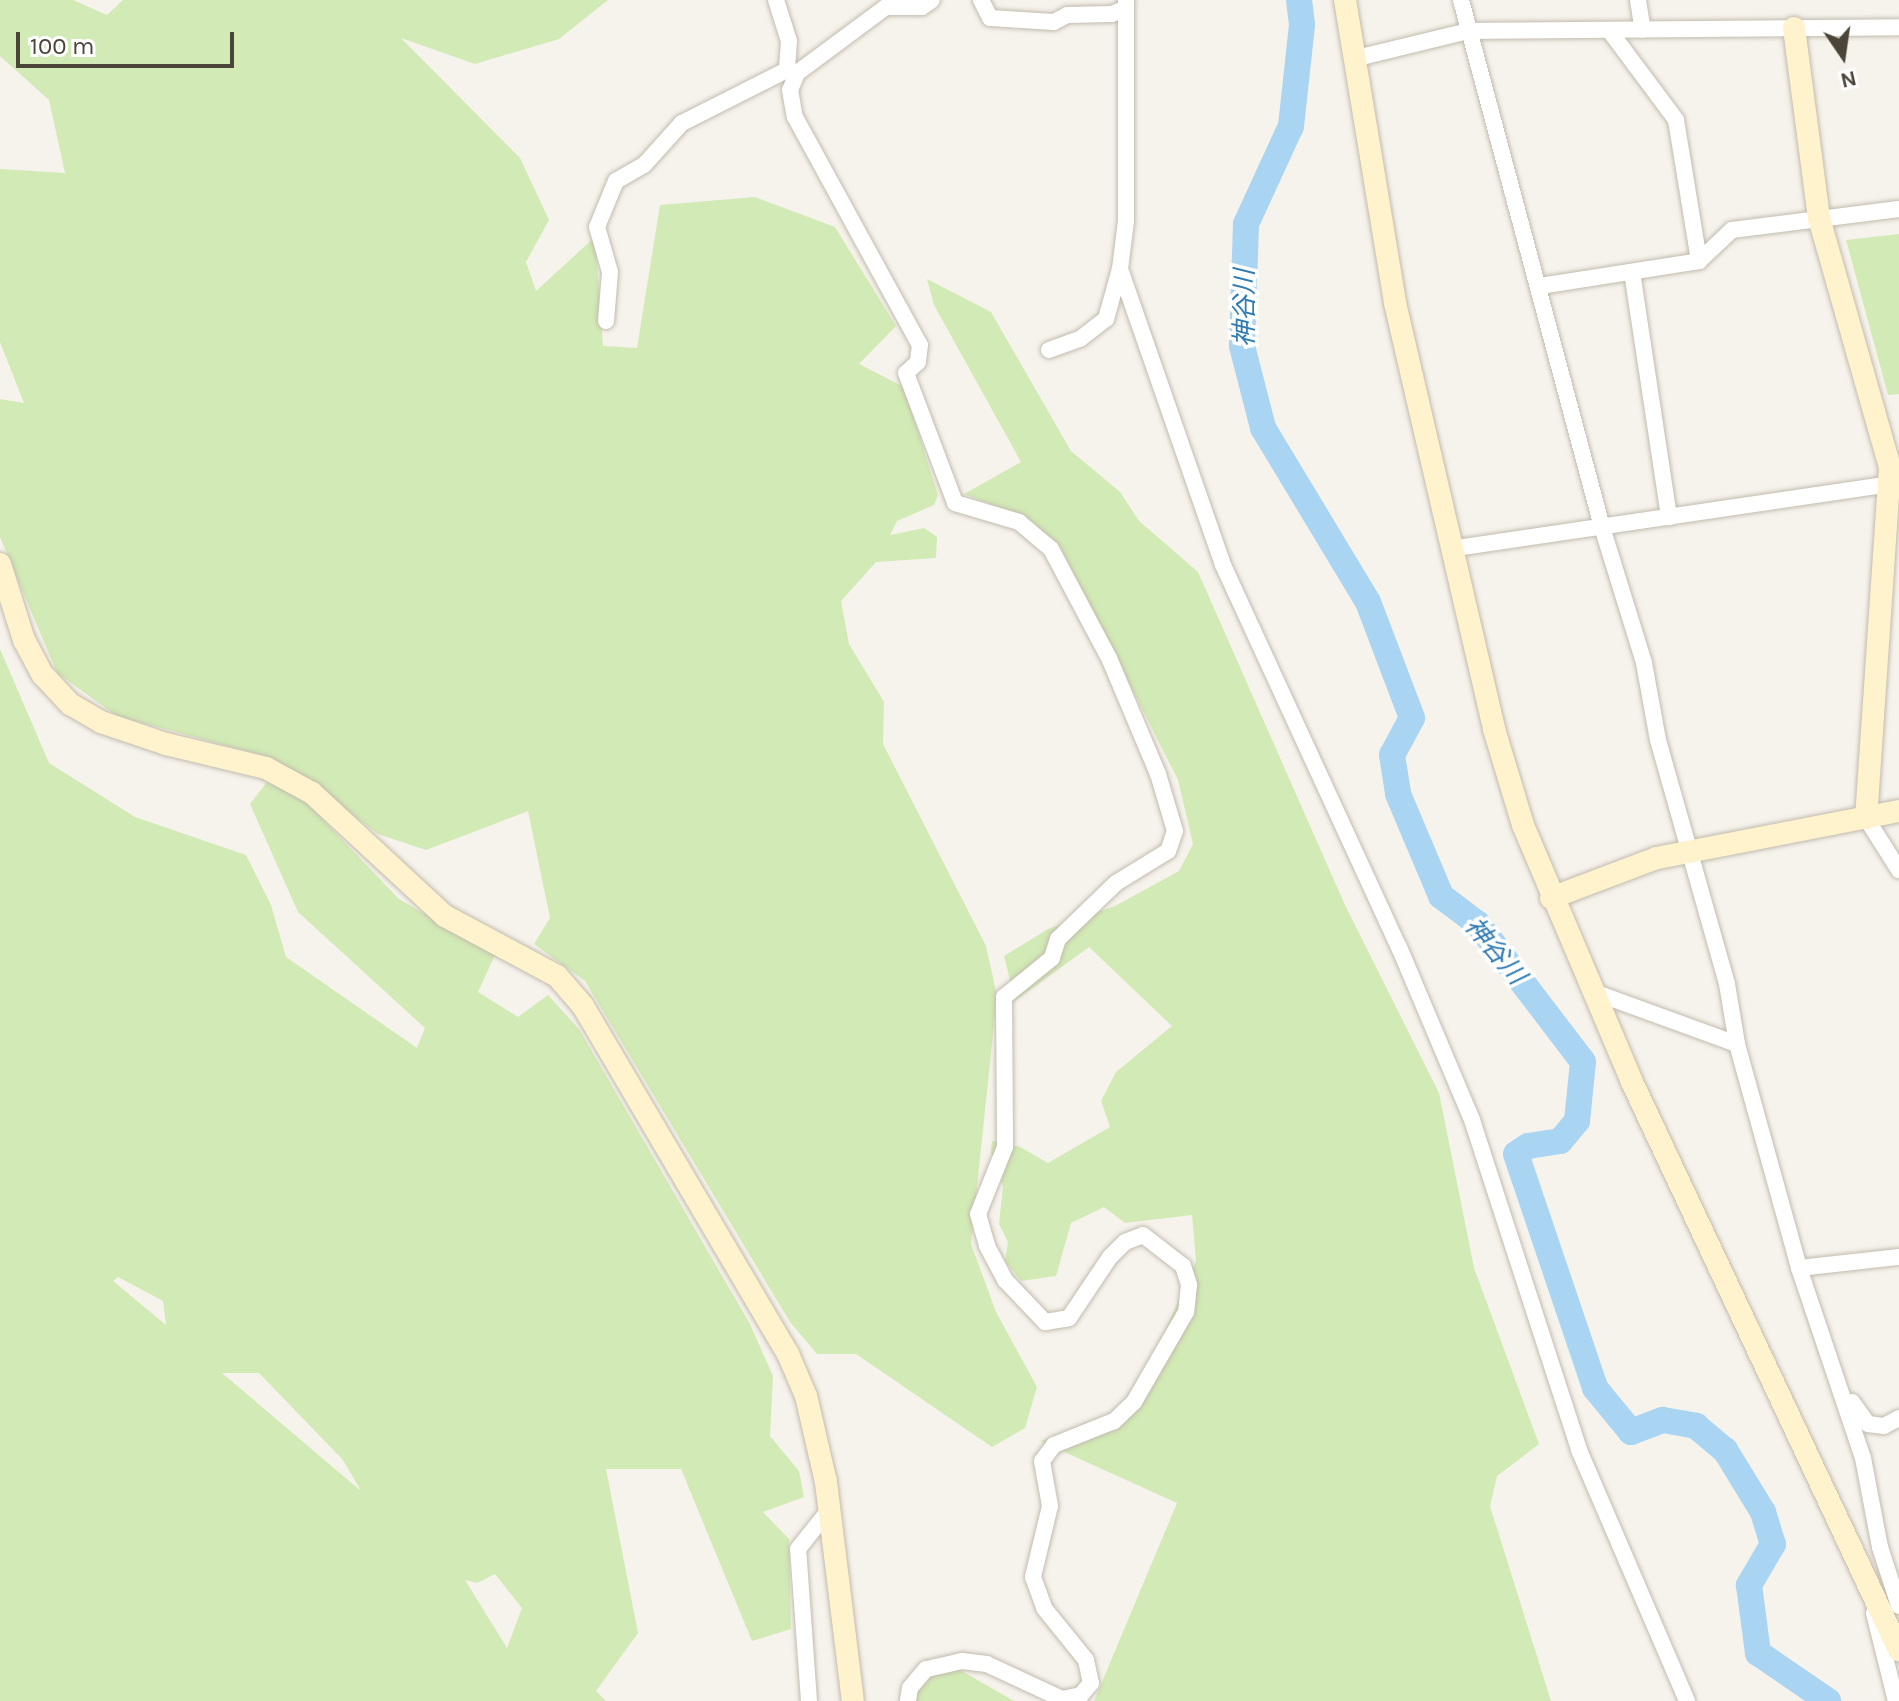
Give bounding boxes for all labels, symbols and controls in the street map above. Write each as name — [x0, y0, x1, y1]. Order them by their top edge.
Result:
scale bar — [20, 16, 238, 66]
north arrow — [1803, 16, 1883, 96]
text: 100 m — [30, 32, 95, 60]
text: N — [1838, 65, 1859, 94]
water label: 神谷川 — [1229, 269, 1261, 347]
water label: 神谷川 — [1458, 911, 1532, 991]

